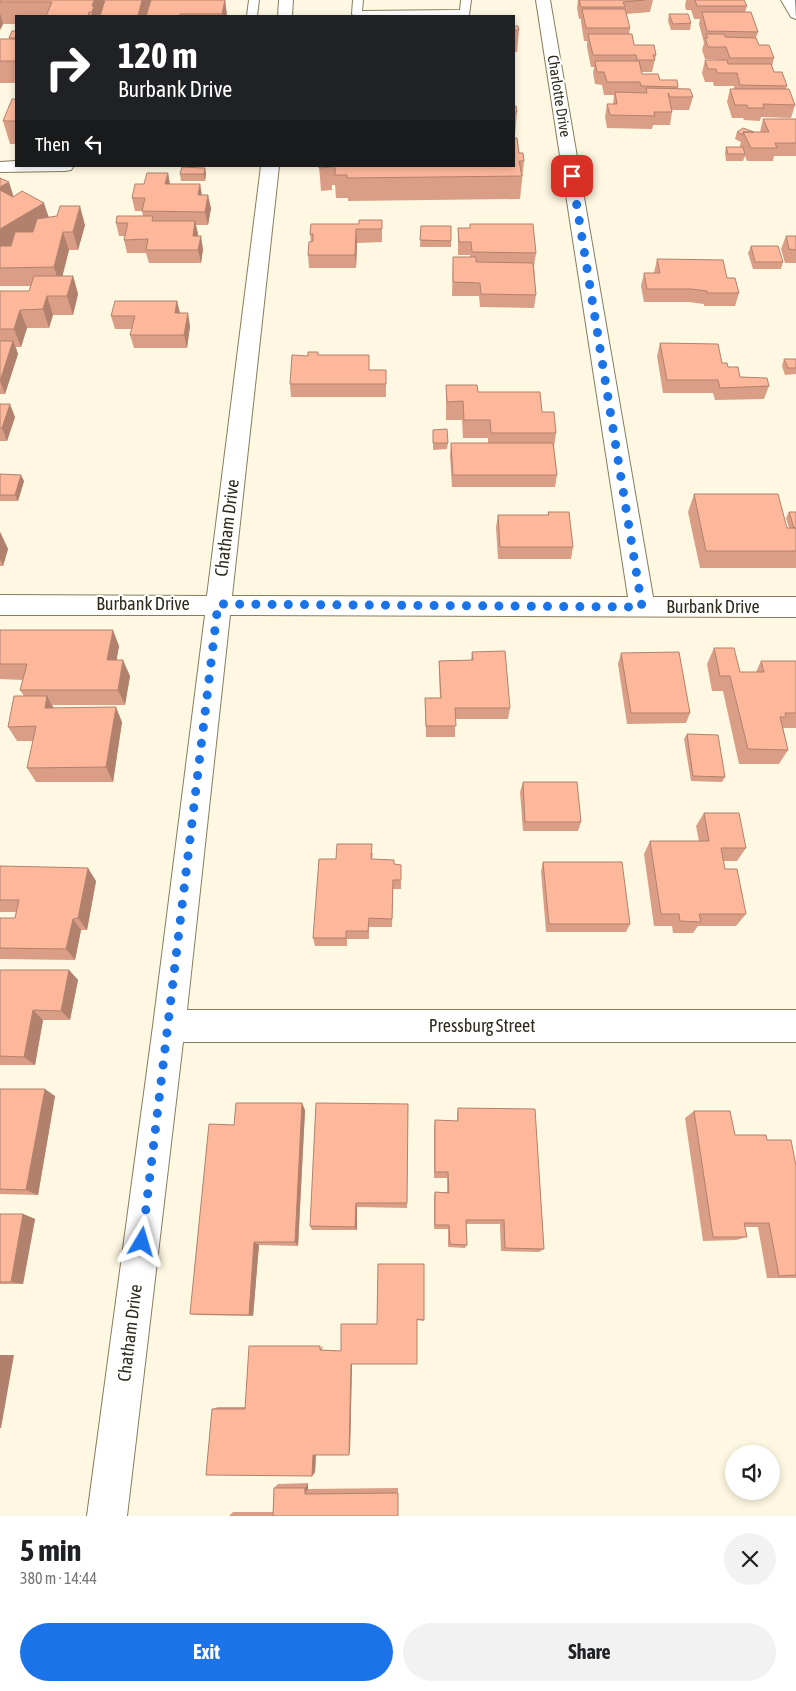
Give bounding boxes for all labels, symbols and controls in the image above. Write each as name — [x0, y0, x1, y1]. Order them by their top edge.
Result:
icon: right — [35, 35, 100, 100]
text: 120 m — [118, 35, 197, 75]
street label: Charlotte Drive — [545, 54, 574, 138]
text: Burbank Drive — [118, 76, 232, 102]
icon: left — [80, 130, 108, 158]
text: Then — [35, 133, 70, 155]
pin — [551, 155, 593, 197]
icon: arrive — [558, 162, 586, 190]
street label: Chatham Drive — [210, 478, 243, 578]
street label: Burbank Drive — [96, 593, 190, 614]
street label: Burbank Drive — [666, 596, 760, 617]
street label: Pressburg Street — [429, 1015, 535, 1036]
position arrow — [115, 1215, 167, 1267]
street label: Chatham Drive — [113, 1283, 146, 1383]
map controls — [725, 1445, 780, 1500]
button: sound — [725, 1445, 780, 1500]
text: 5 min — [20, 1533, 81, 1567]
button: close — [724, 1533, 776, 1585]
text: 380 m · 14:44 — [20, 1569, 97, 1587]
button: Exit — [20, 1623, 393, 1681]
button: Share — [403, 1623, 776, 1681]

